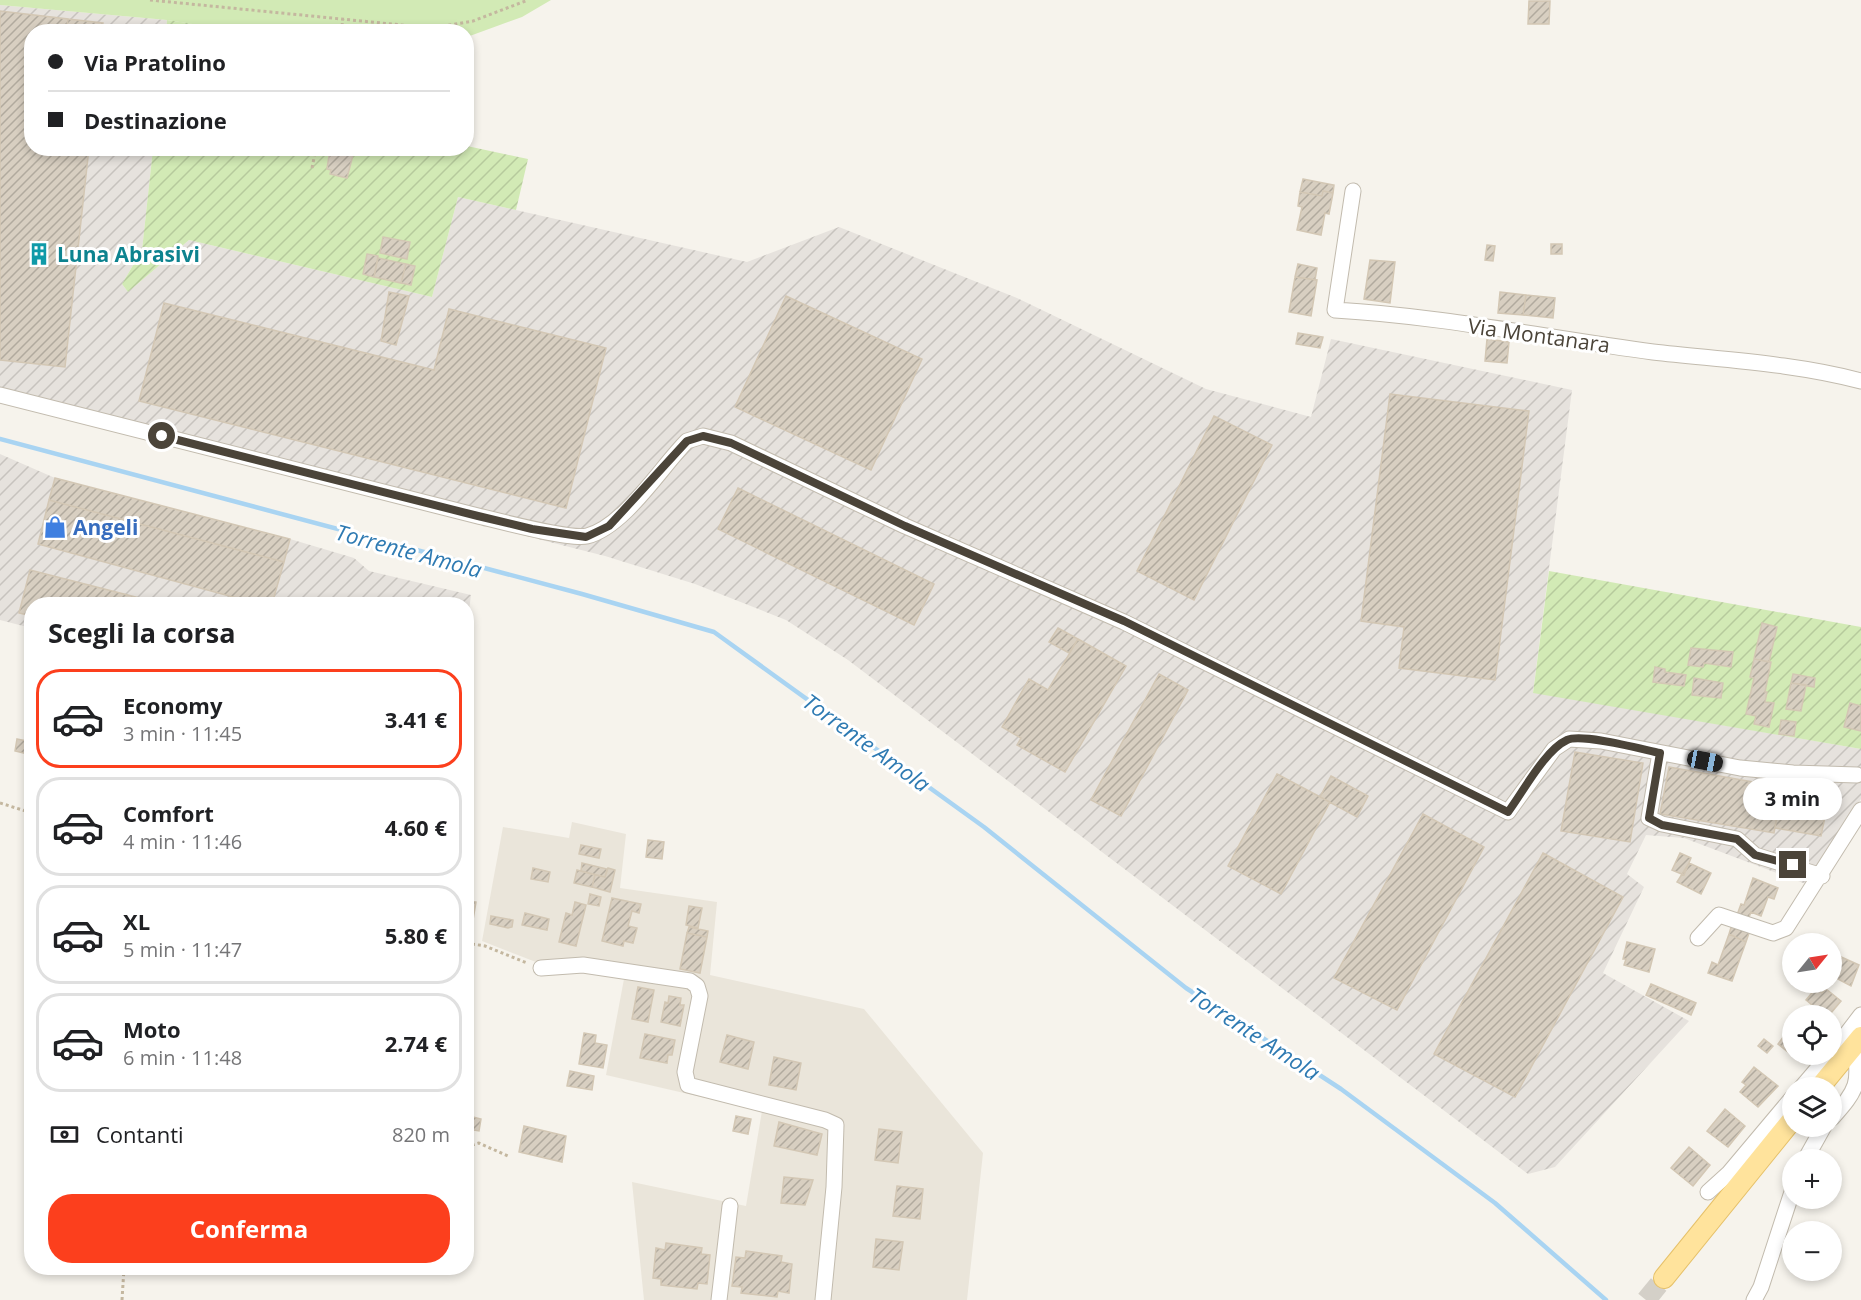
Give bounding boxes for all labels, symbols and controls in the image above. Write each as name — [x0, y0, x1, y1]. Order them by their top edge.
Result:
text: Via Pratolino — [84, 47, 226, 77]
text: Destinazione — [84, 105, 227, 135]
place label: Luna Abrasivi — [57, 240, 200, 268]
building icon: Luna Abrasivi — [26, 241, 52, 267]
street label: Via Montanara — [1466, 311, 1612, 359]
route start — [148, 422, 175, 449]
place label: Angeli — [73, 513, 138, 541]
shop icon: Angeli — [42, 514, 68, 540]
water label: Torrente Amola — [333, 516, 485, 584]
text: Scegli la corsa — [48, 614, 236, 651]
water label: Torrente Amola — [797, 686, 937, 798]
text: Economy — [123, 690, 222, 720]
icon: car — [51, 692, 105, 746]
text: 3.41 € — [385, 704, 447, 734]
text: 3 min · 11:45 — [123, 720, 242, 747]
car — [1686, 749, 1724, 773]
callout: 3 min — [1744, 778, 1842, 820]
text: 3 min — [1765, 785, 1820, 812]
text: Comfort — [123, 798, 214, 828]
icon: car — [51, 800, 105, 854]
text: 4.60 € — [385, 812, 447, 842]
text: 4 min · 11:46 — [123, 828, 242, 855]
route end — [1779, 851, 1806, 878]
text: XL — [123, 906, 150, 936]
icon: car — [51, 908, 105, 962]
text: 5.80 € — [385, 920, 447, 950]
north arrow — [1782, 933, 1842, 993]
map controls — [1782, 933, 1842, 1281]
text: 5 min · 11:47 — [123, 936, 242, 963]
water label: Torrente Amola — [1184, 980, 1326, 1086]
button: locate — [1782, 1005, 1842, 1065]
text: Moto — [123, 1014, 181, 1044]
icon: car — [51, 1016, 105, 1070]
text: 2.74 € — [385, 1028, 447, 1058]
text: 6 min · 11:48 — [123, 1044, 242, 1071]
button: layers — [1782, 1077, 1842, 1137]
icon: cash — [48, 1118, 81, 1151]
text: Contanti — [96, 1119, 184, 1149]
text: 820 m — [392, 1121, 450, 1148]
button: + — [1782, 1149, 1842, 1209]
button: Conferma — [48, 1194, 450, 1263]
button: − — [1782, 1221, 1842, 1281]

